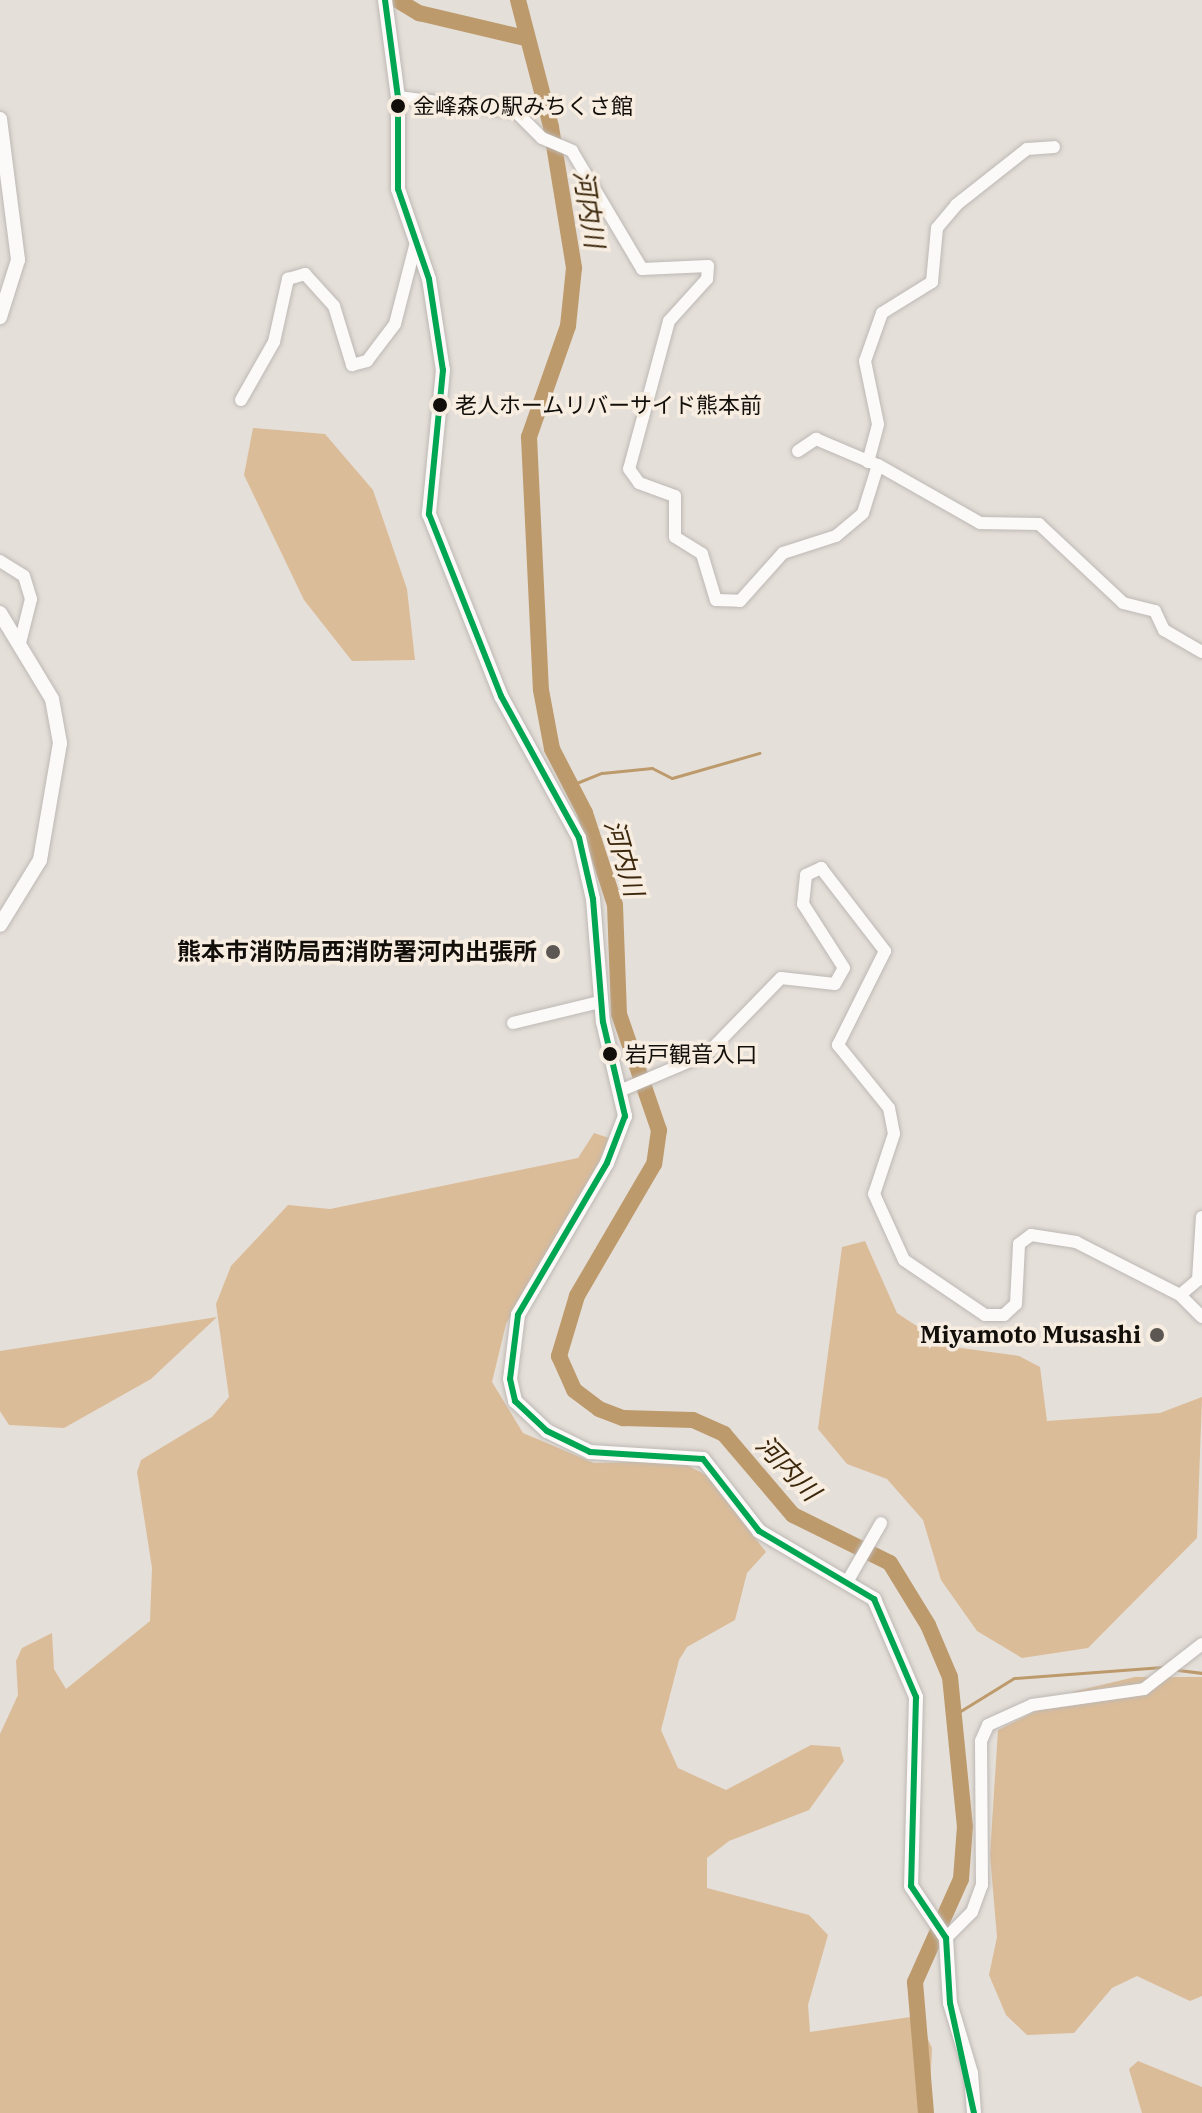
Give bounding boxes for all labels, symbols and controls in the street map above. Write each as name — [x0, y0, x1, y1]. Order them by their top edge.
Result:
place label: 金峰森の駅みちくさ館 — [413, 93, 633, 119]
marker: 金峰森の駅みちくさ館 — [390, 98, 406, 114]
water label: 河内川 — [567, 168, 611, 250]
place label: 老人ホームリバーサイド熊本前 — [455, 392, 763, 418]
marker: 老人ホームリバーサイド熊本前 — [432, 397, 448, 413]
water label: 河内川 — [598, 816, 650, 900]
place label: 熊本市消防局西消防署河内出張所 — [177, 938, 537, 966]
marker: 熊本市消防局西消防署河内出張所 — [544, 943, 562, 961]
place label: 岩戸観音入口 — [625, 1041, 757, 1067]
marker: 岩戸観音入口 — [602, 1046, 618, 1062]
place label: Miyamoto Musashi — [920, 1321, 1141, 1349]
marker: Miyamoto Musashi — [1148, 1326, 1166, 1344]
water label: 河内川 — [750, 1429, 826, 1507]

